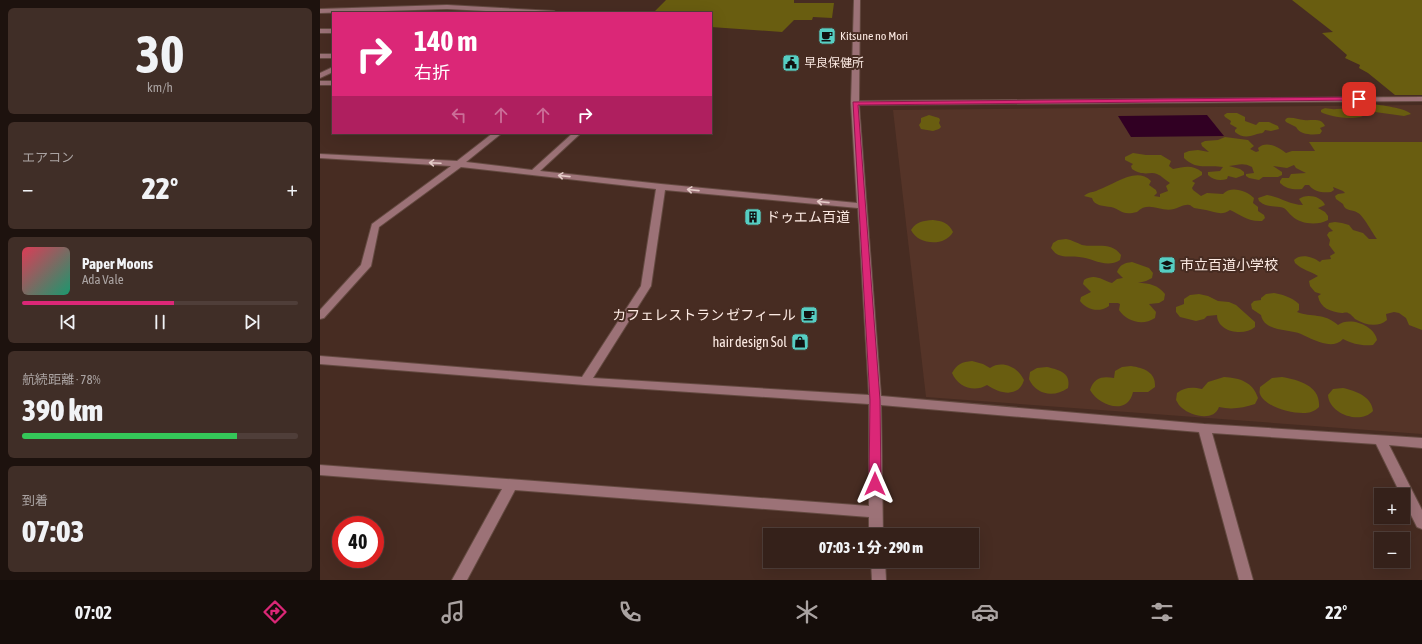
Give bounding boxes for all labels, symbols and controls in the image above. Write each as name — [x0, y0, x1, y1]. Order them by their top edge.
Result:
text: 30 — [136, 24, 184, 84]
text: 140 m — [414, 25, 477, 57]
cafe icon: Kitsune no Mori — [817, 26, 837, 46]
icon: right — [348, 28, 400, 80]
place label: Kitsune no Mori — [840, 29, 908, 43]
public building icon: 早良保健所 — [781, 53, 801, 73]
place label: 早良保健所 — [804, 56, 864, 70]
text: 右折 — [414, 62, 450, 83]
text: km/h — [147, 80, 173, 95]
pin — [1342, 82, 1376, 116]
icon: arrive — [1348, 88, 1370, 110]
icon: left — [448, 104, 470, 126]
icon: ahead — [490, 104, 512, 126]
icon: ahead — [532, 104, 554, 126]
icon: right — [574, 104, 596, 126]
text: エアコン — [22, 150, 74, 165]
one-way arrow — [429, 159, 442, 166]
text: 22° — [142, 171, 178, 205]
one-way arrow — [558, 172, 571, 180]
text: − — [22, 175, 33, 201]
text: + — [287, 175, 298, 201]
one-way arrow — [687, 186, 700, 194]
one-way arrow — [817, 199, 830, 206]
building icon: ドゥエム百道 — [743, 207, 763, 227]
place label: ドゥエム百道 — [766, 209, 850, 225]
text: Paper Moons — [82, 255, 153, 272]
school or university icon: 市立百道小学校 — [1157, 255, 1177, 275]
place label: 市立百道小学校 — [1180, 257, 1278, 273]
text: Ada Vale — [82, 272, 124, 287]
cafe icon: カフェレストラン ゼフィール — [799, 305, 819, 325]
place label: カフェレストラン ゼフィール — [612, 307, 796, 323]
icon: previous — [57, 311, 79, 333]
icon: pause — [149, 311, 171, 333]
icon: next — [241, 311, 263, 333]
shop icon: hair design Sol — [790, 332, 810, 352]
place label: hair design Sol — [712, 334, 787, 350]
text: 航続距離 · 78% — [22, 372, 101, 387]
text: 390 km — [22, 393, 103, 427]
position arrow — [854, 463, 896, 505]
map controls — [1374, 488, 1410, 568]
button: + — [1374, 488, 1410, 524]
text: 到着 — [22, 493, 48, 508]
text: 07:03 — [22, 514, 84, 548]
speed limit sign: 40 — [332, 516, 384, 568]
button: − — [1374, 532, 1410, 568]
text: 07:03 · 1 分 · 290 m — [819, 539, 923, 556]
icon: directions — [261, 598, 289, 626]
icon: music — [439, 598, 467, 626]
icon: phone — [616, 598, 644, 626]
icon: climate — [793, 598, 821, 626]
icon: car — [971, 598, 999, 626]
icon: filters — [1148, 598, 1176, 626]
text: 07:02 — [75, 602, 112, 623]
text: 22° — [1325, 602, 1347, 623]

